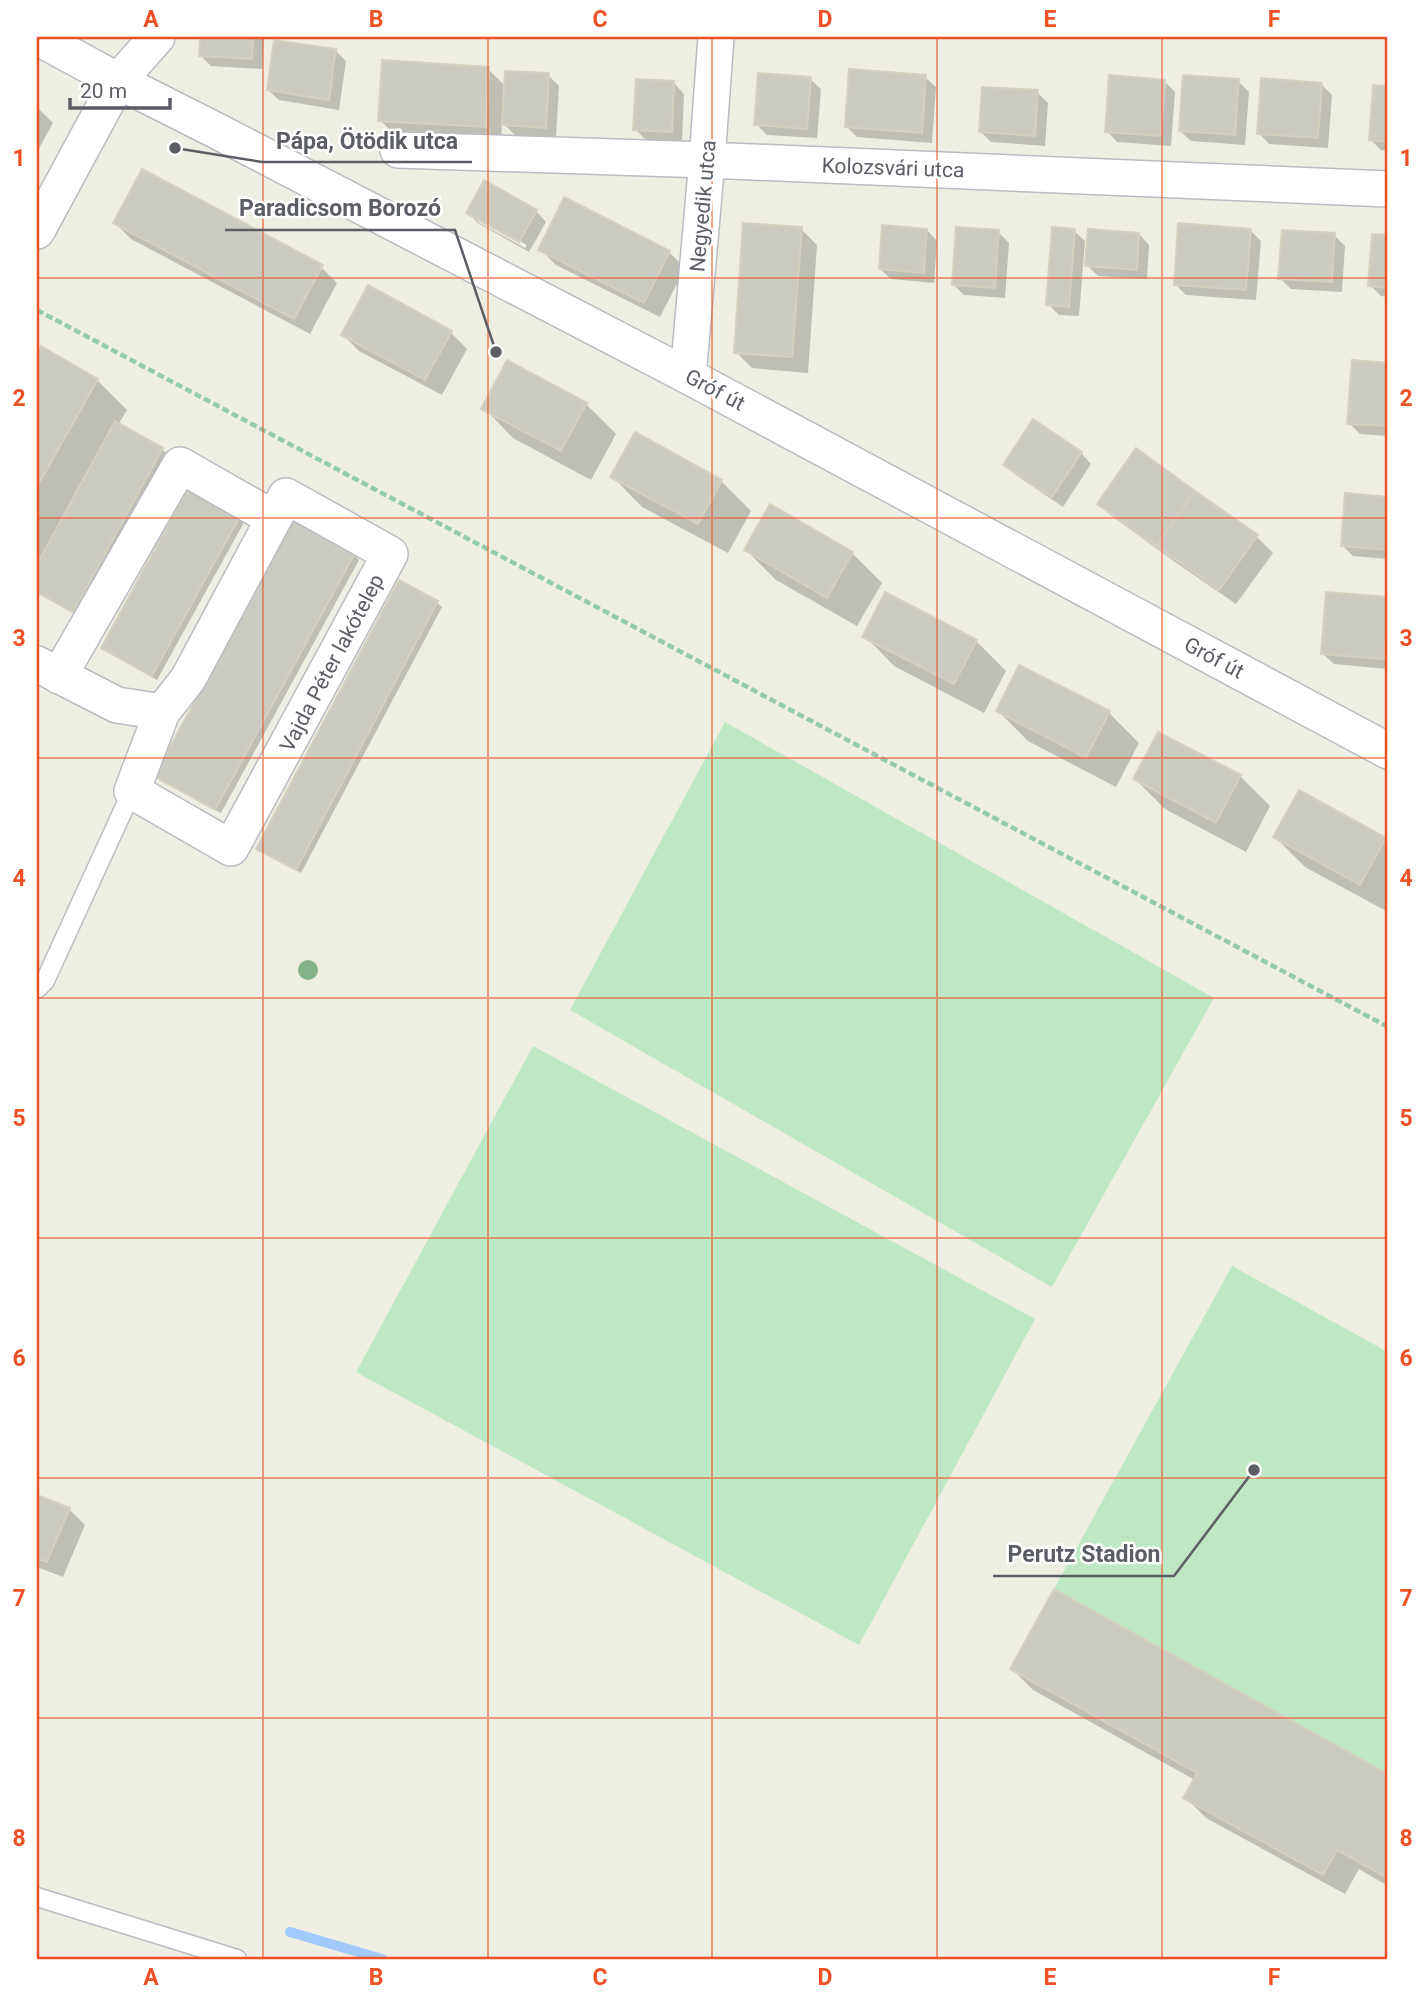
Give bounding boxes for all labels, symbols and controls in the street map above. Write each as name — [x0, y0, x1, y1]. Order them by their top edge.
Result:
text: A — [143, 6, 159, 33]
text: B — [369, 6, 383, 33]
text: C — [592, 6, 608, 33]
text: D — [818, 6, 832, 33]
text: E — [1044, 6, 1057, 33]
text: F — [1268, 6, 1281, 33]
scale bar — [70, 66, 170, 110]
text: 20 m — [80, 79, 127, 103]
callout: Pápa, Ötödik utca — [262, 118, 472, 162]
text: Pápa, Ötödik utca — [276, 127, 458, 155]
street label: Negyedik utca — [685, 139, 721, 273]
text: 1 — [12, 145, 26, 172]
text: 1 — [1399, 145, 1413, 172]
street label: Kolozsvári utca — [821, 154, 965, 182]
callout: Paradicsom Borozó — [225, 186, 455, 230]
text: Paradicsom Borozó — [239, 195, 441, 222]
street label: Gróf út — [681, 364, 749, 416]
text: 2 — [12, 385, 26, 412]
text: 2 — [1399, 385, 1413, 412]
street label: Vajda Péter lakótelep — [275, 570, 389, 756]
text: 3 — [12, 625, 26, 652]
text: 3 — [1399, 625, 1413, 652]
street label: Gróf út — [1180, 632, 1248, 684]
text: 4 — [12, 865, 26, 892]
text: 4 — [1399, 865, 1413, 892]
text: 5 — [12, 1105, 26, 1132]
text: 5 — [1399, 1105, 1413, 1132]
text: 6 — [12, 1345, 26, 1372]
text: 6 — [1399, 1345, 1413, 1372]
callout: Perutz Stadion — [993, 1532, 1174, 1576]
text: Perutz Stadion — [1008, 1541, 1160, 1568]
text: 7 — [12, 1585, 26, 1612]
text: 7 — [1399, 1585, 1413, 1612]
text: 8 — [12, 1825, 26, 1852]
text: 8 — [1399, 1825, 1413, 1852]
text: A — [143, 1964, 159, 1991]
text: B — [369, 1964, 383, 1991]
text: C — [592, 1964, 608, 1991]
text: D — [818, 1964, 832, 1991]
text: E — [1044, 1964, 1057, 1991]
text: F — [1268, 1964, 1281, 1991]

